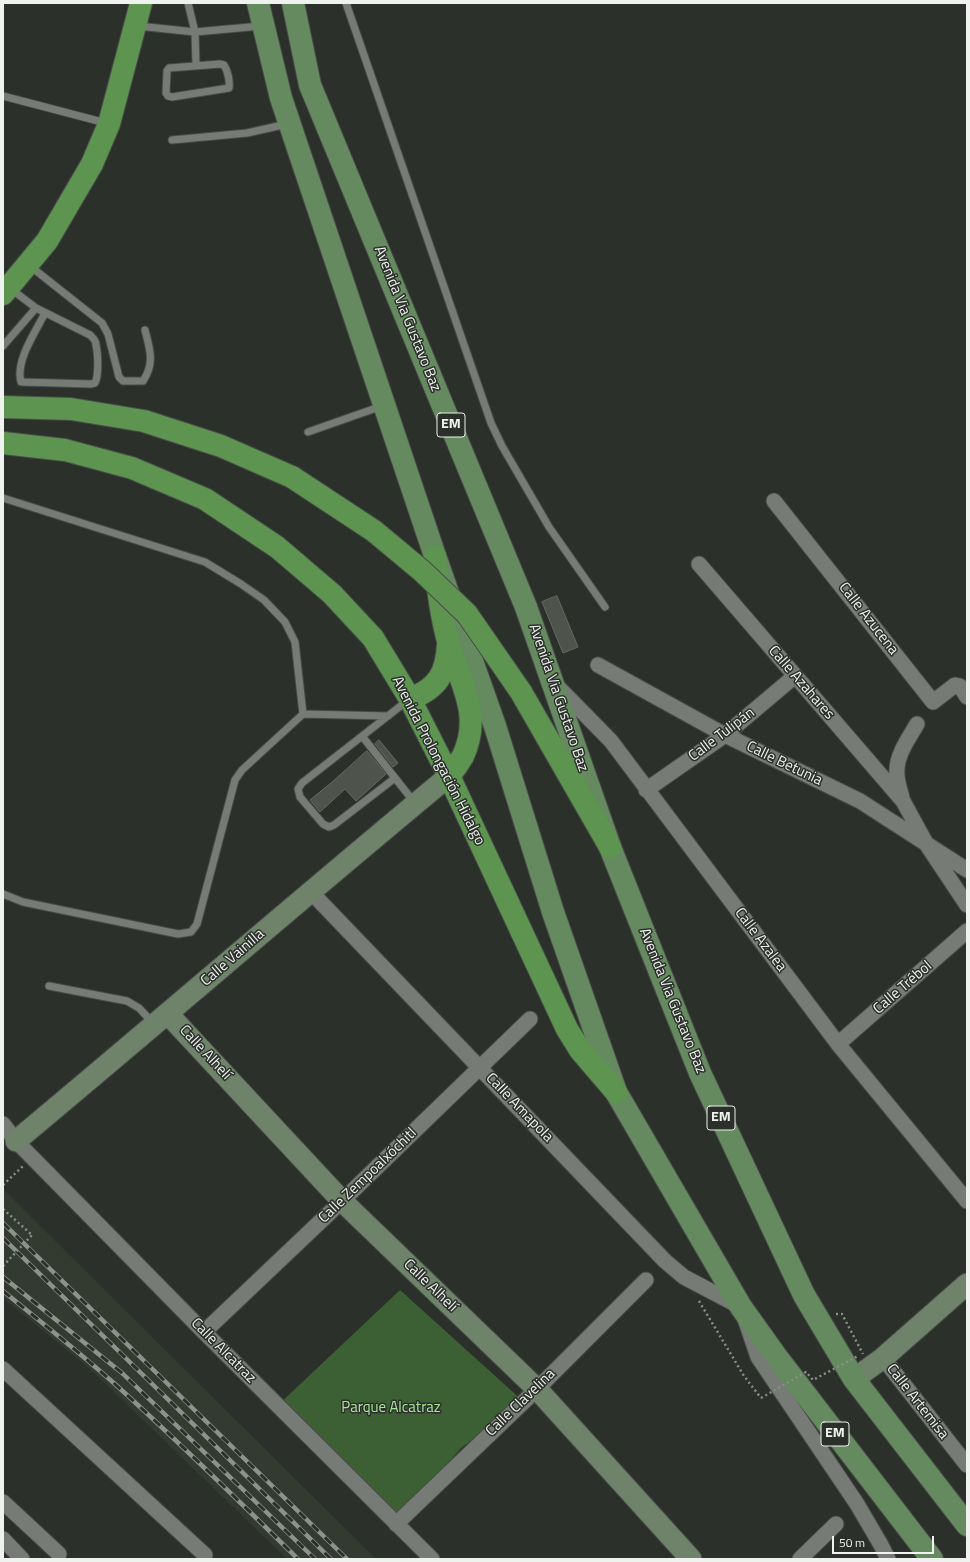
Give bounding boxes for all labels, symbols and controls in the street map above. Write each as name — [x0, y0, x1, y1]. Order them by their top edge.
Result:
street label: Avenida Via Gustavo Baz — [370, 244, 444, 394]
road number: EM — [437, 413, 465, 437]
street label: Calle Azucena — [834, 579, 902, 659]
street label: Avenida Via Gustavo Baz — [524, 622, 592, 774]
street label: Calle Azahares — [764, 642, 838, 724]
street label: Avenida Prolongación Hidalgo — [388, 674, 488, 848]
street label: Calle Tulipán — [685, 704, 759, 766]
street label: Calle Betunia — [743, 738, 825, 790]
street label: Calle Azalea — [730, 905, 790, 975]
street label: Calle Vainilla — [198, 925, 268, 991]
street label: Avenida Via Gustavo Baz — [635, 926, 709, 1076]
street label: Calle Trébol — [870, 958, 936, 1018]
street label: Calle Alhelí — [175, 1022, 235, 1084]
street label: Calle Amapola — [482, 1070, 556, 1146]
road number: EM — [707, 1106, 735, 1130]
street label: Calle Zempoalxóchitl — [315, 1125, 421, 1227]
street label: Calle Alhelí — [399, 1256, 461, 1316]
street label: Calle Alcatraz — [187, 1315, 259, 1387]
street label: Calle Artemisa — [882, 1361, 952, 1443]
street label: Calle Clavelina — [483, 1365, 559, 1441]
park label: Parque Alcatraz — [341, 1399, 441, 1417]
road number: EM — [821, 1422, 849, 1446]
scale bar — [834, 1528, 936, 1554]
text: 50 m — [839, 1533, 865, 1552]

